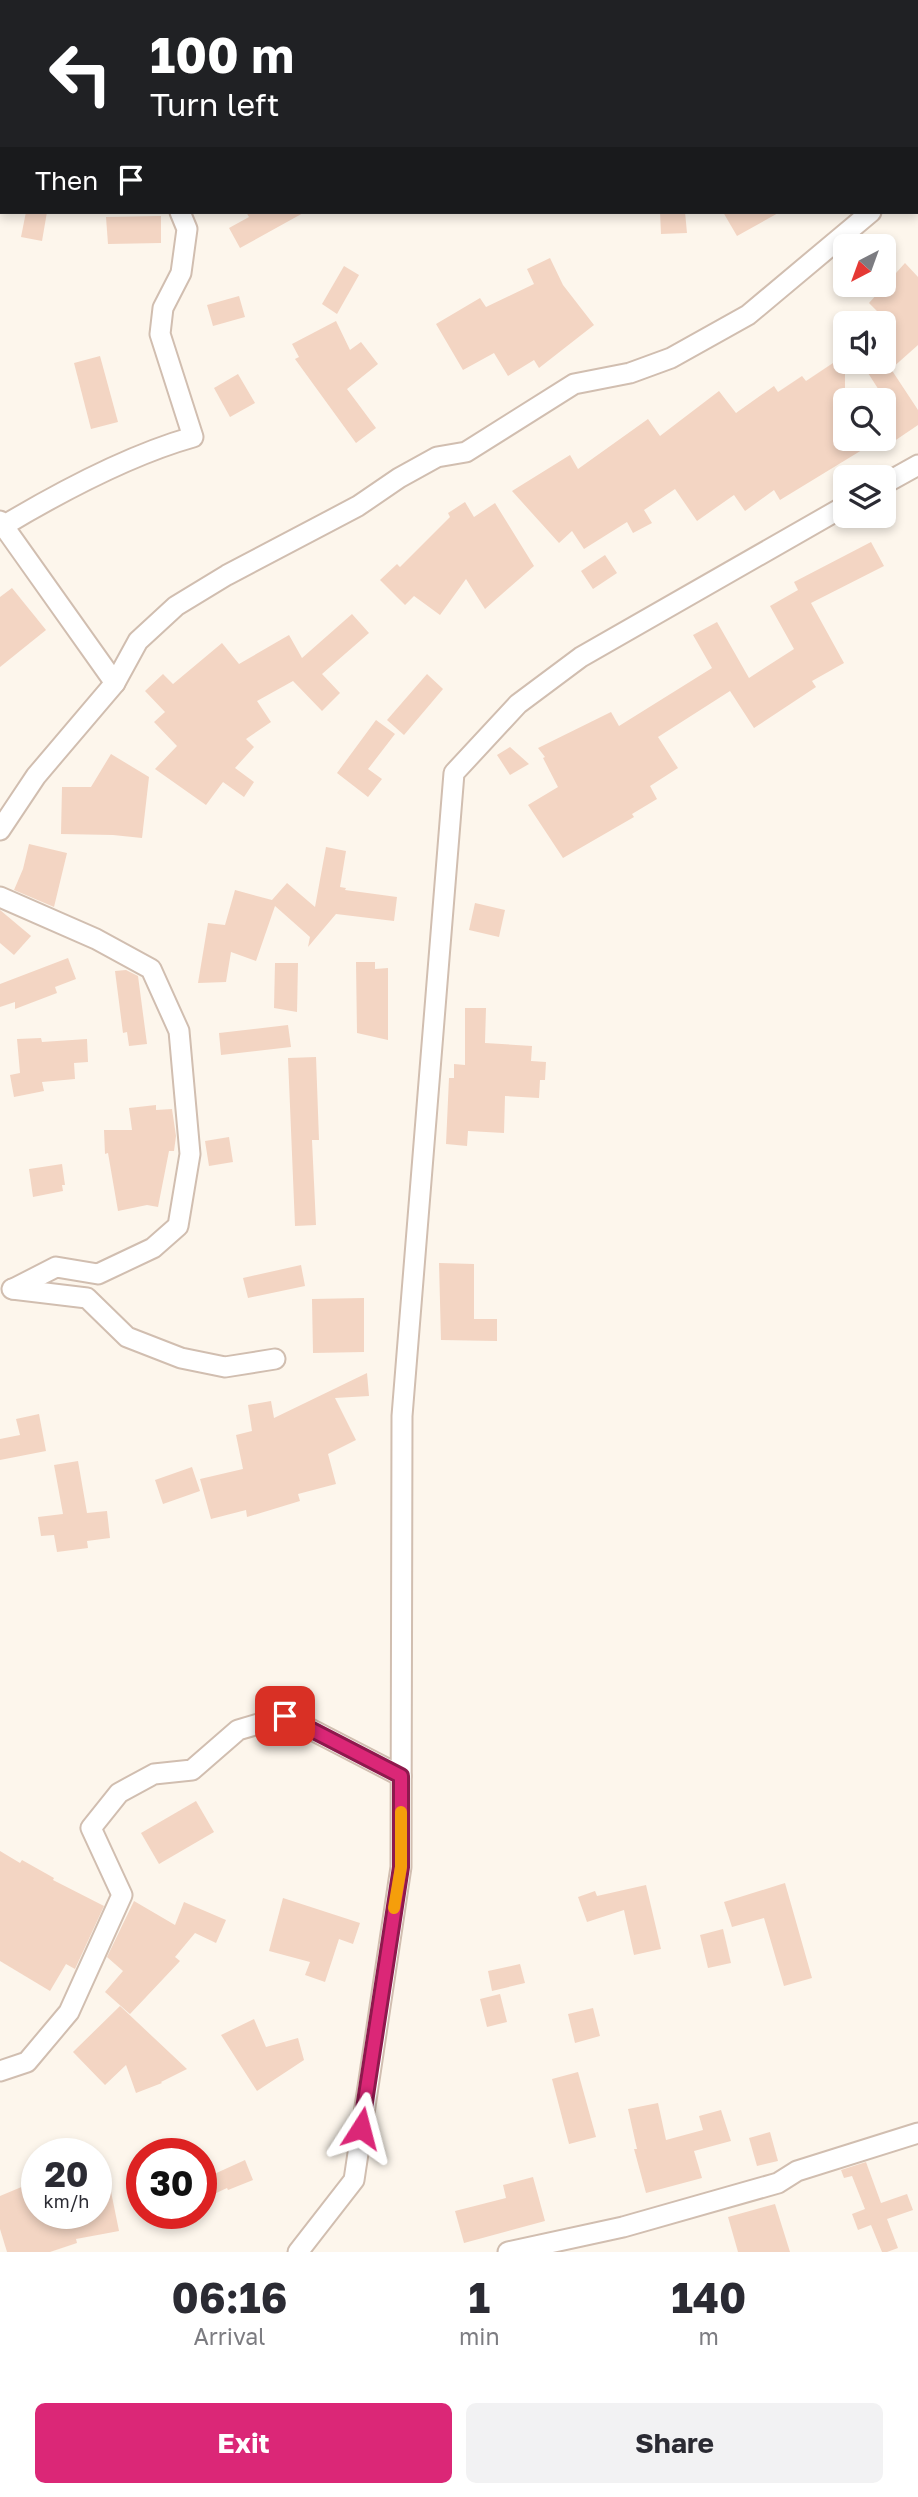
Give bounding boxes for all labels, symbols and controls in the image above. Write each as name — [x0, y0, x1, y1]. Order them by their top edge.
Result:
text: 100 m — [150, 25, 294, 84]
icon: left — [35, 28, 126, 119]
text: Turn left — [150, 85, 279, 123]
icon: arrive — [112, 161, 150, 199]
text: Then — [35, 165, 98, 196]
north arrow — [833, 234, 896, 298]
map controls — [833, 234, 896, 528]
button: sound — [833, 311, 896, 374]
button: search — [833, 388, 896, 451]
button: layers — [833, 465, 896, 528]
pin — [255, 1686, 315, 1746]
icon: arrive — [266, 1697, 304, 1735]
position arrow — [324, 2091, 398, 2165]
speed limit sign: 30 — [126, 2138, 217, 2229]
text: 20 — [44, 2153, 89, 2195]
text: km/h — [44, 2190, 89, 2212]
text: 06:16 — [172, 2272, 287, 2322]
text: 1 — [468, 2272, 490, 2322]
text: 140 — [671, 2272, 746, 2322]
text: Arrival — [193, 2322, 265, 2350]
text: min — [459, 2322, 500, 2350]
text: m — [699, 2322, 719, 2350]
button: Exit — [35, 2403, 452, 2483]
button: Share — [466, 2403, 883, 2483]

